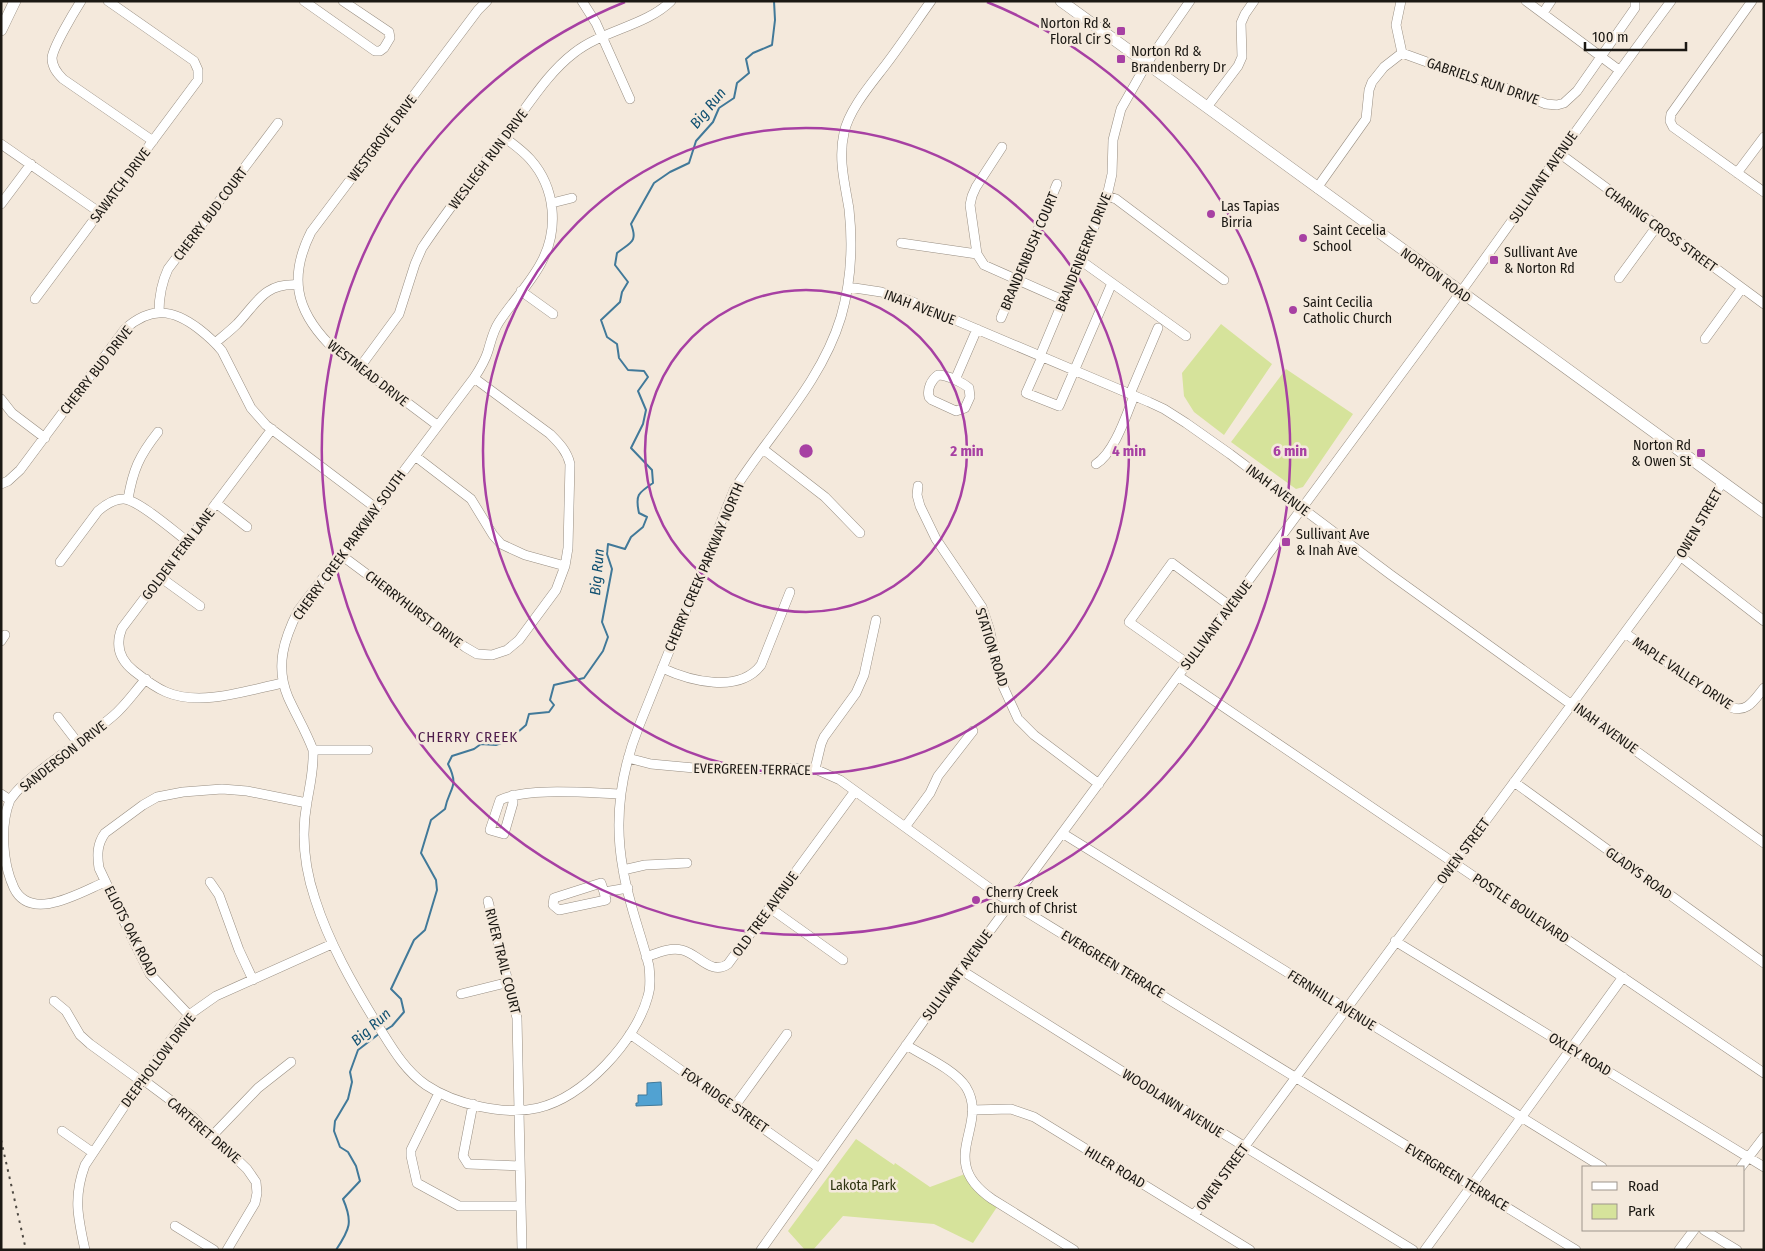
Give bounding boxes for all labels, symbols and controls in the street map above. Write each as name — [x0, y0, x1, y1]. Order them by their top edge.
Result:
place label: Norton Rd & Floral Cir S — [1040, 15, 1111, 48]
scale bar — [1585, 20, 1686, 52]
marker: Norton Rd & Floral Cir S — [1115, 25, 1127, 37]
text: 100 m — [1592, 28, 1629, 46]
place label: Norton Rd & Brandenberry Dr — [1131, 43, 1226, 76]
marker: Norton Rd & Brandenberry Dr — [1115, 53, 1127, 65]
street label: GABRIELS RUN DRIVE — [1424, 54, 1542, 109]
water label: Big Run — [686, 84, 730, 132]
street label: WESTGROVE DRIVE — [344, 91, 421, 185]
street label: WESLIEGH RUN DRIVE — [445, 106, 532, 213]
street label: SULLIVANT AVENUE — [1505, 128, 1582, 226]
street label: SAWATCH DRIVE — [87, 144, 154, 226]
street label: CHERRY BUD COURT — [170, 164, 251, 264]
street label: CHARING CROSS STREET — [1601, 183, 1721, 276]
street label: BRANDENBUSH COURT — [997, 189, 1062, 313]
street label: BRANDENBERRY DRIVE — [1052, 190, 1115, 314]
place label: Las Tapias Birria — [1221, 198, 1280, 231]
marker: Las Tapias Birria — [1205, 208, 1217, 220]
place label: Saint Cecelia School — [1313, 222, 1386, 255]
marker: Saint Cecelia School — [1297, 232, 1309, 244]
street label: NORTON ROAD — [1397, 244, 1474, 307]
place label: Sullivant Ave & Norton Rd — [1504, 244, 1578, 277]
marker: Sullivant Ave & Norton Rd — [1488, 254, 1500, 266]
street label: INAH AVENUE — [882, 286, 958, 329]
place label: Saint Cecilia Catholic Church — [1303, 294, 1392, 327]
marker: Saint Cecilia Catholic Church — [1287, 304, 1299, 316]
street label: CHERRY BUD DRIVE — [57, 322, 137, 418]
street label: WESTMEAD DRIVE — [324, 336, 412, 411]
place label: Norton Rd & Owen St — [1631, 437, 1691, 470]
centre of rings — [797, 442, 815, 460]
text: 2 min — [949, 442, 984, 460]
text: 4 min — [1112, 442, 1146, 460]
text: 6 min — [1273, 442, 1307, 460]
marker: Norton Rd & Owen St — [1695, 447, 1707, 459]
street label: INAH AVENUE — [1242, 461, 1313, 520]
street label: CHERRY CREEK PARKWAY SOUTH — [289, 467, 410, 624]
street label: CHERRY CREEK PARKWAY NORTH — [661, 480, 748, 654]
street label: OWEN STREET — [1673, 485, 1727, 561]
street label: GOLDEN FERN LANE — [138, 505, 219, 603]
place label: Sullivant Ave & Inah Ave — [1296, 526, 1370, 559]
marker: Sullivant Ave & Inah Ave — [1280, 536, 1292, 548]
water label: Big Run — [586, 548, 608, 596]
street label: CHERRYHURST DRIVE — [362, 567, 466, 652]
street label: SULLIVANT AVENUE — [1177, 577, 1256, 674]
street label: STATION ROAD — [971, 606, 1012, 689]
street label: MAPLE VALLEY DRIVE — [1629, 634, 1736, 713]
street label: INAH AVENUE — [1570, 699, 1642, 758]
street label: SANDERSON DRIVE — [16, 717, 110, 796]
district label: CHERRY CREEK — [418, 728, 518, 746]
street label: EVERGREEN TERRACE — [693, 760, 811, 779]
street label: OWEN STREET — [1433, 815, 1494, 888]
street label: GLADYS ROAD — [1602, 844, 1675, 903]
street label: OLD TREE AVENUE — [729, 868, 802, 960]
street label: POSTLE BOULEVARD — [1469, 870, 1572, 947]
street label: ELIOTS OAK ROAD — [100, 883, 161, 979]
place label: Cherry Creek Church of Christ — [986, 884, 1078, 917]
marker: Cherry Creek Church of Christ — [970, 894, 982, 906]
street label: RIVER TRAIL COURT — [481, 907, 524, 1016]
street label: SULLIVANT AVENUE — [919, 926, 996, 1024]
street label: EVERGREEN TERRACE — [1058, 927, 1168, 1002]
street label: FERNHILL AVENUE — [1284, 967, 1379, 1035]
water label: Big Run — [347, 1005, 395, 1049]
street label: DEEPHOLLOW DRIVE — [118, 1010, 200, 1111]
street label: OXLEY ROAD — [1545, 1029, 1614, 1080]
street label: FOX RIDGE STREET — [678, 1064, 772, 1137]
street label: WOODLAWN AVENUE — [1119, 1065, 1227, 1142]
street label: CARTERET DRIVE — [163, 1094, 244, 1167]
street label: OWEN STREET — [1193, 1140, 1253, 1214]
street label: EVERGREEN TERRACE — [1402, 1140, 1512, 1215]
street label: HILER ROAD — [1081, 1143, 1148, 1192]
legend — [1582, 1166, 1745, 1231]
park label: Lakota Park — [830, 1177, 897, 1194]
text: Road — [1628, 1177, 1659, 1195]
text: Park — [1628, 1202, 1655, 1220]

